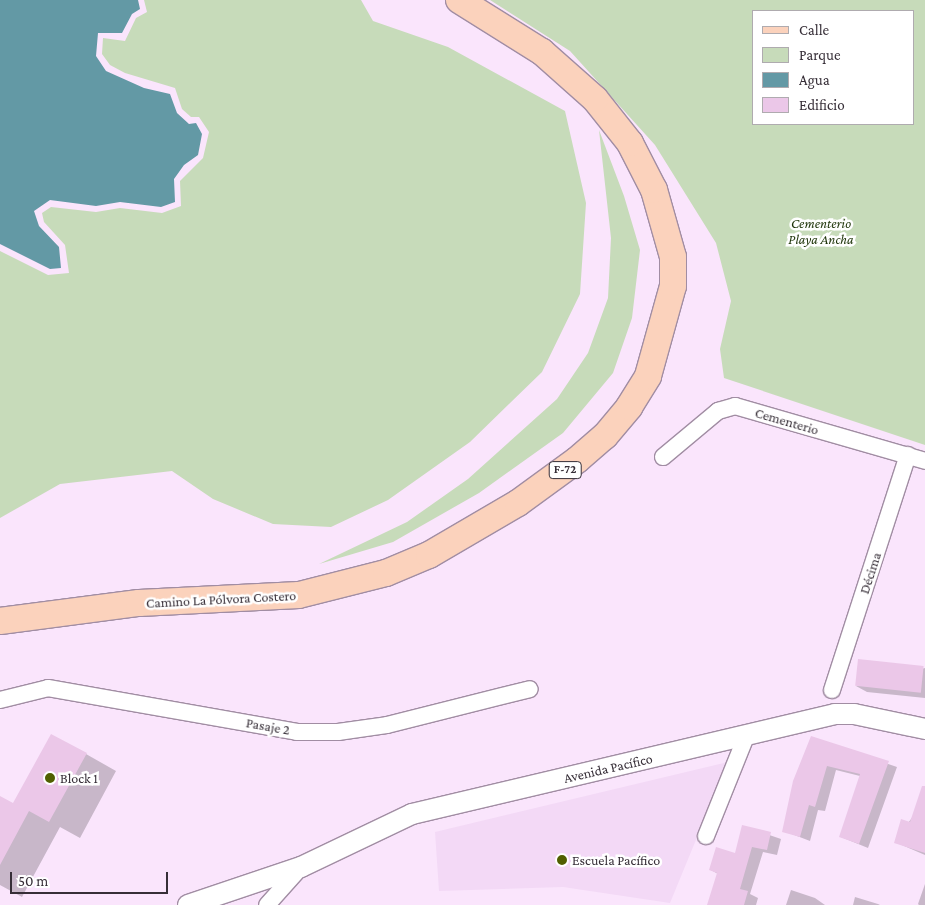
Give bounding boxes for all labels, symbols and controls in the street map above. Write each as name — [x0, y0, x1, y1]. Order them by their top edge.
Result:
legend — [752, 10, 915, 125]
text: Calle — [799, 22, 829, 38]
text: Parque — [799, 47, 840, 63]
text: Agua — [799, 72, 830, 88]
text: Edificio — [799, 97, 845, 113]
park label: Cementerio Playa Ancha — [788, 215, 854, 248]
street label: Cementerio — [753, 404, 821, 438]
road number: F-72 — [548, 460, 582, 480]
street label: Décima — [855, 550, 885, 596]
street label: Camino La Pólvora Costero — [146, 587, 296, 611]
street label: Pasaje 2 — [245, 714, 291, 738]
street label: Avenida Pacífico — [562, 750, 654, 786]
place label: Block 1 — [60, 770, 98, 786]
marker: Block 1 — [44, 772, 56, 784]
place label: Escuela Pacífico — [572, 852, 660, 868]
marker: Escuela Pacífico — [556, 854, 568, 866]
scale bar — [12, 862, 170, 894]
text: 50 m — [18, 873, 48, 889]

